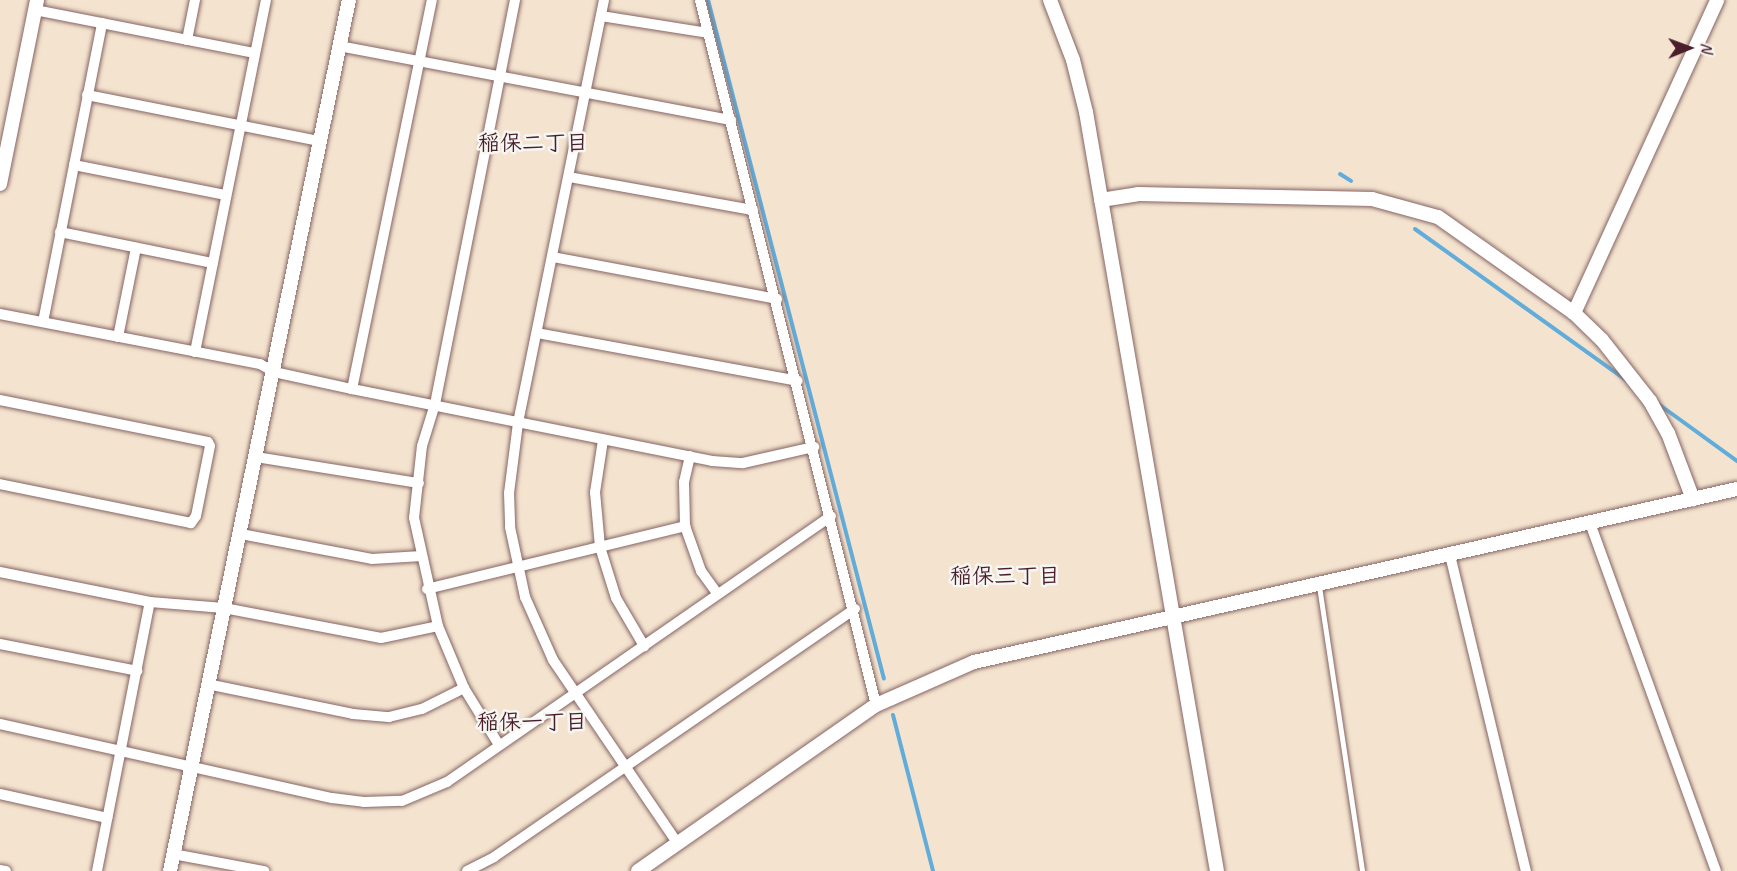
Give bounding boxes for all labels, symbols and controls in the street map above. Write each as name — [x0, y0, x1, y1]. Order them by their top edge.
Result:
north arrow — [1659, 18, 1719, 78]
text: N — [1697, 43, 1717, 53]
district label: 稲保二丁目 — [478, 131, 588, 157]
district label: 稲保三丁目 — [950, 564, 1060, 590]
district label: 稲保一丁目 — [477, 710, 587, 736]

